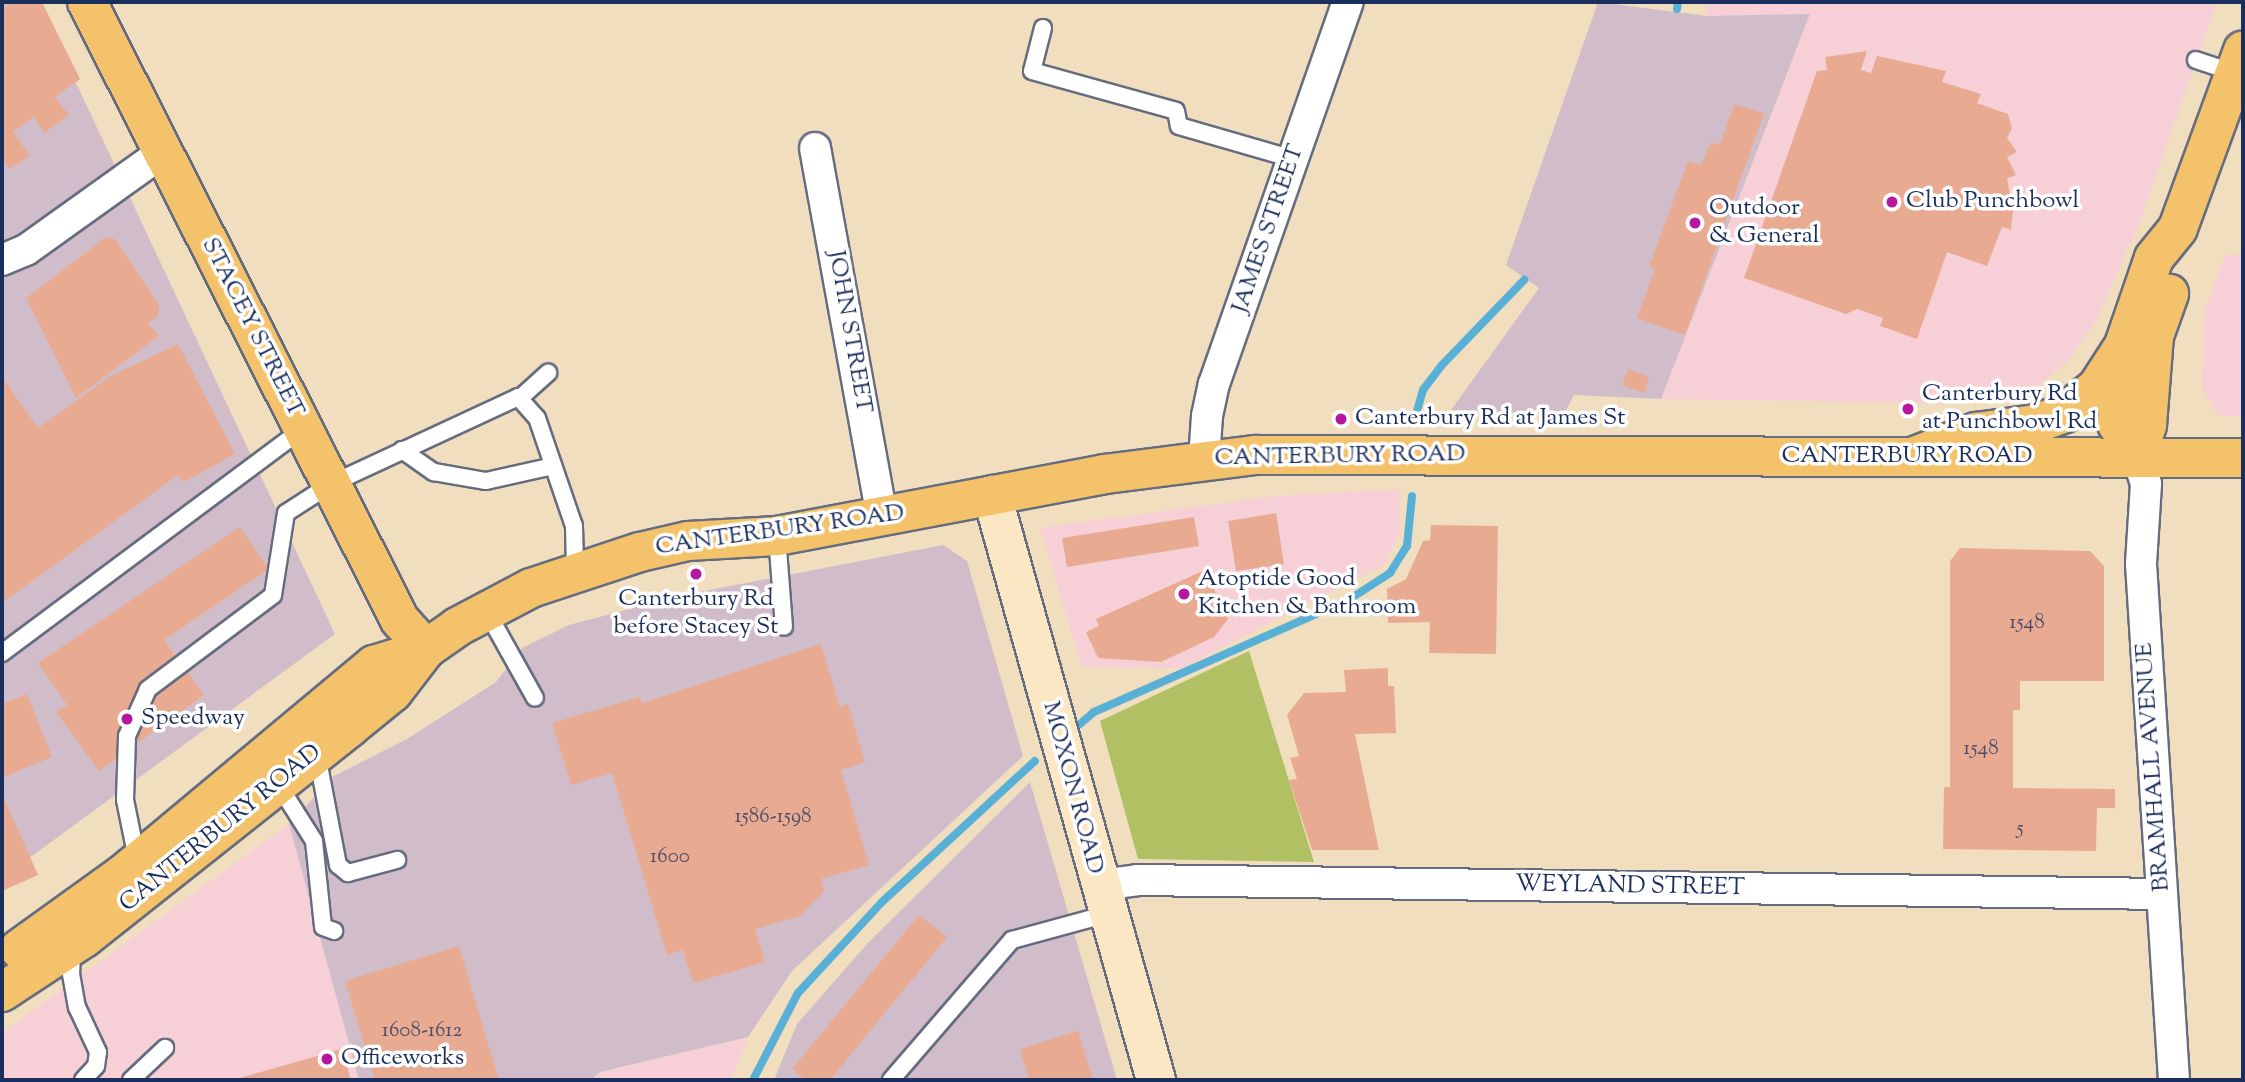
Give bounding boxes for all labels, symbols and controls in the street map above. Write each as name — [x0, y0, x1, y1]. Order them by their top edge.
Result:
street label: JAMES STREET — [1227, 141, 1311, 317]
place label: Club Punchbowl — [1906, 188, 2079, 216]
marker: Club Punchbowl — [1884, 194, 1900, 210]
place label: Outdoor & General — [1709, 195, 1820, 251]
marker: Outdoor & General — [1687, 215, 1703, 231]
street label: STACEY STREET — [194, 233, 310, 423]
street label: JOHN STREET — [820, 248, 878, 416]
place label: Canterbury Rd at Punchbowl Rd — [1922, 381, 2097, 437]
marker: Canterbury Rd at Punchbowl Rd — [1900, 401, 1916, 417]
place label: Canterbury Rd at James St — [1355, 405, 1625, 433]
marker: Canterbury Rd at James St — [1333, 411, 1349, 427]
street label: CANTERBURY ROAD — [1214, 440, 1466, 474]
street label: CANTERBURY ROAD — [1782, 443, 2032, 471]
street label: CANTERBURY ROAD — [654, 499, 906, 563]
marker: Canterbury Rd before Stacey St — [688, 566, 704, 582]
place label: Atoptide Good Kitchen & Bathroom — [1198, 566, 1416, 622]
place label: Canterbury Rd before Stacey St — [613, 586, 779, 642]
marker: Atoptide Good Kitchen & Bathroom — [1176, 586, 1192, 602]
house number: 1548 — [2009, 610, 2045, 636]
street label: BRAMHALL AVENUE — [2131, 641, 2177, 893]
street label: MOXON ROAD — [1035, 699, 1109, 877]
place label: Speedway — [141, 705, 245, 733]
marker: Speedway — [119, 711, 135, 727]
house number: 1548 — [1963, 736, 1999, 762]
street label: CANTERBURY ROAD — [114, 739, 328, 919]
house number: 1586-1598 — [734, 804, 812, 830]
house number: 5 — [2016, 816, 2024, 842]
house number: 1600 — [650, 844, 690, 870]
street label: WEYLAND STREET — [1515, 871, 1745, 903]
house number: 1608-1612 — [382, 1018, 462, 1044]
place label: Officeworks — [341, 1045, 464, 1073]
marker: Officeworks — [319, 1051, 335, 1067]

